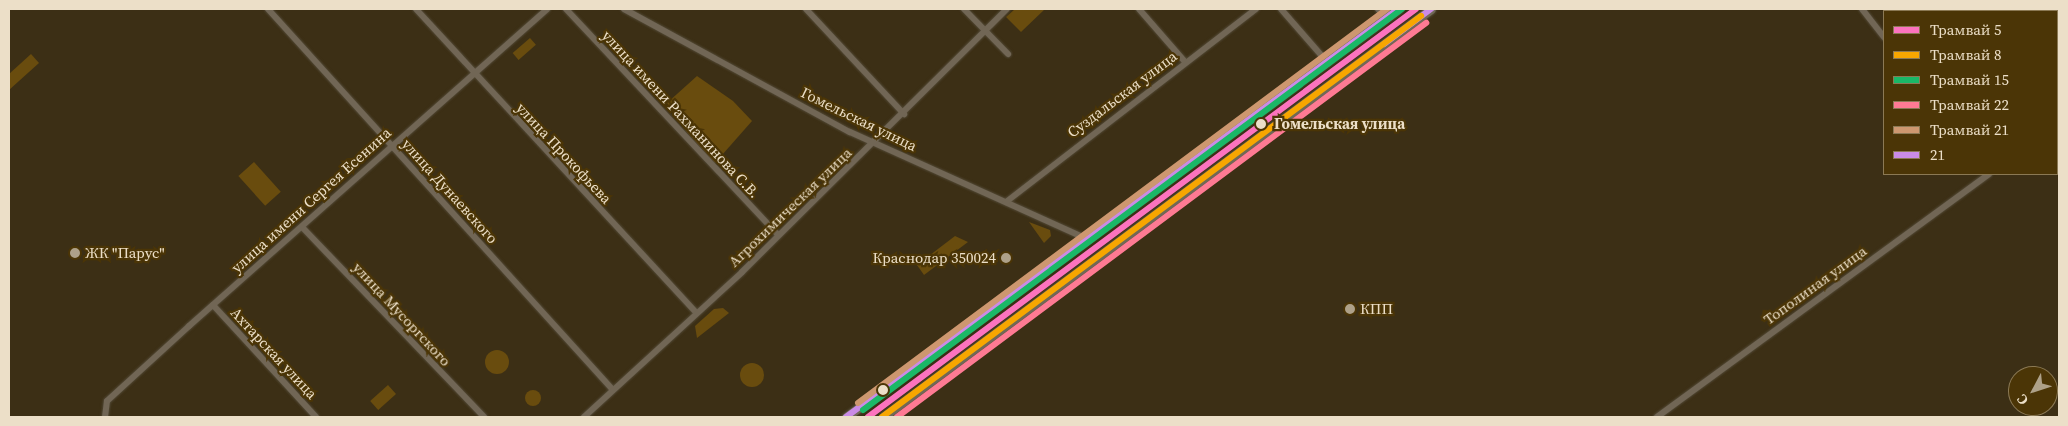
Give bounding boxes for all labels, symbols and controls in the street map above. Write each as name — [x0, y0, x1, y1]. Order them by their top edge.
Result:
legend — [1883, 10, 2058, 175]
text: Трамвай 5 — [1930, 19, 2001, 40]
street label: улица имени Рахманинова С.В. — [598, 26, 764, 202]
text: Трамвай 8 — [1930, 44, 2001, 65]
street label: Суздальская улица — [1064, 47, 1180, 141]
text: Трамвай 15 — [1930, 69, 2009, 90]
street label: Гомельская улица — [798, 83, 920, 155]
text: Трамвай 22 — [1930, 94, 2009, 115]
street label: улица Прокофьева — [512, 99, 616, 207]
marker: Гомельская улица — [1252, 115, 1270, 133]
place label: Гомельская улица — [1274, 115, 1405, 133]
text: Трамвай 21 — [1930, 119, 2009, 140]
street label: улица имени Сергея Есенина — [227, 124, 395, 276]
street label: улица Дунаевского — [398, 135, 502, 247]
street label: Агрохимическая улица — [725, 143, 855, 271]
text: 21 — [1930, 144, 1945, 165]
street label: Тополиная улица — [1760, 242, 1870, 328]
place label: ЖК "Парус" — [85, 244, 165, 262]
marker: ЖК "Парус" — [69, 247, 81, 259]
place label: Краснодар 350024 — [873, 249, 996, 267]
marker: Краснодар 350024 — [1000, 252, 1012, 264]
street label: улица Мусоргского — [349, 258, 455, 370]
place label: КПП — [1360, 300, 1393, 318]
marker: КПП — [1344, 303, 1356, 315]
street label: Ахтарская улица — [227, 304, 321, 402]
north arrow — [2008, 366, 2058, 416]
unlabelled marker — [878, 385, 888, 395]
text: С — [2012, 390, 2033, 410]

